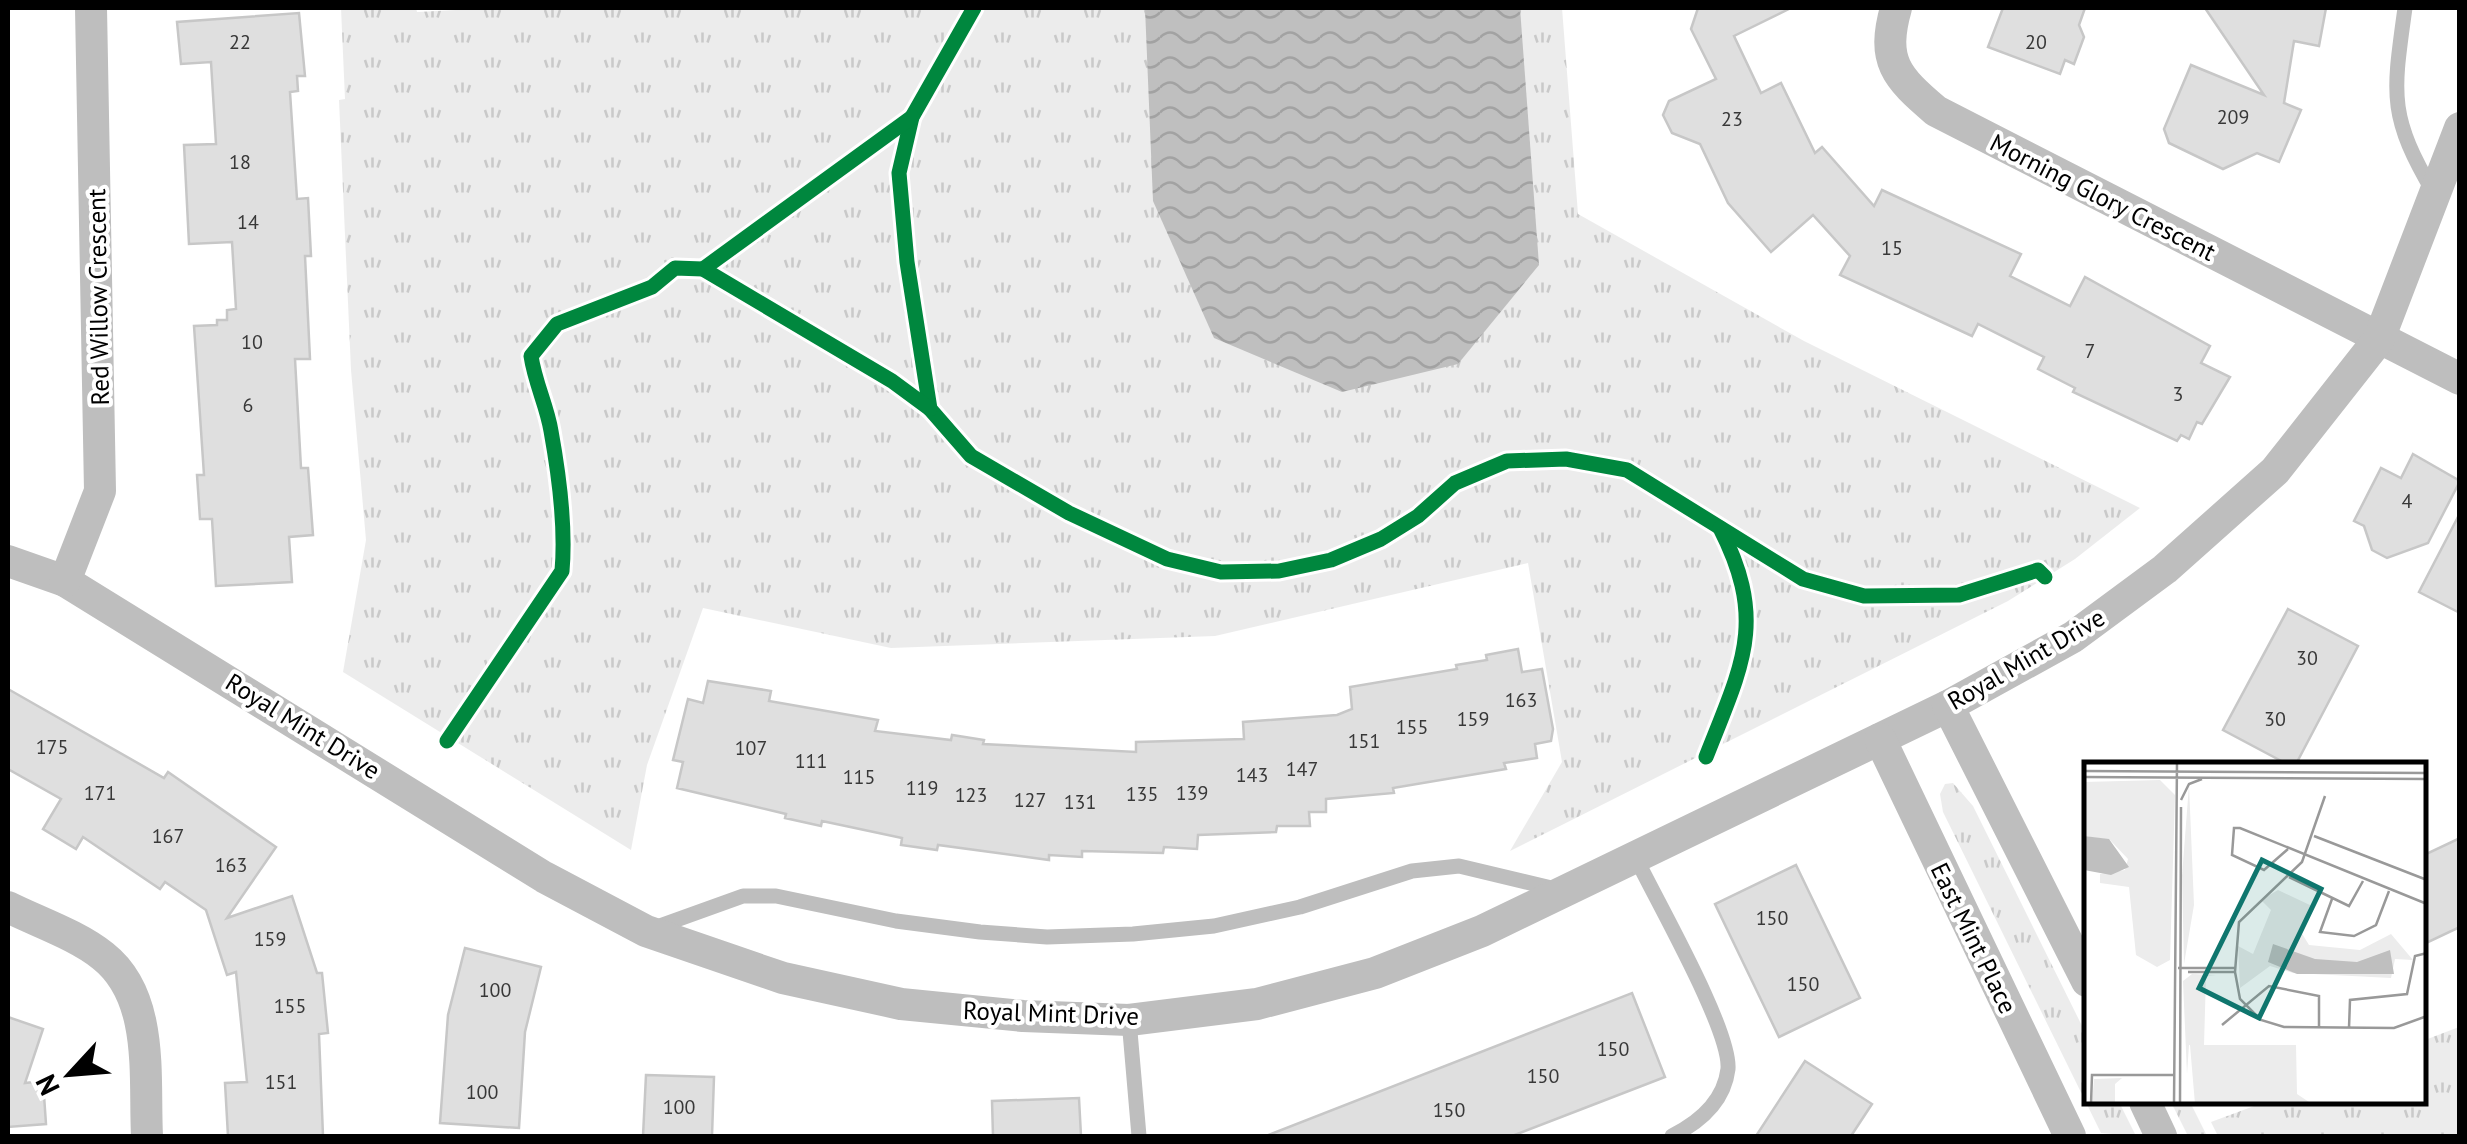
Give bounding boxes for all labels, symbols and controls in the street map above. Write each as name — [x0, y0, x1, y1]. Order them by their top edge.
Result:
house number: 22 — [229, 29, 251, 55]
house number: 20 — [2025, 29, 2047, 55]
house number: 209 — [2217, 104, 2249, 130]
house number: 23 — [1721, 106, 1743, 132]
street label: Morning Glory Crescent — [1985, 126, 2222, 268]
house number: 18 — [229, 149, 251, 175]
street label: Red Willow Crescent — [80, 188, 116, 406]
house number: 14 — [237, 209, 259, 235]
house number: 15 — [1881, 235, 1903, 261]
house number: 10 — [241, 329, 263, 355]
house number: 7 — [2085, 338, 2095, 364]
house number: 3 — [2173, 381, 2183, 407]
house number: 6 — [243, 392, 253, 418]
house number: 4 — [2402, 488, 2413, 514]
street label: Royal Mint Drive — [1942, 601, 2110, 717]
house number: 30 — [2296, 645, 2318, 671]
street label: Royal Mint Drive — [220, 666, 386, 786]
house number: 163 — [1505, 687, 1537, 713]
house number: 159 — [1457, 706, 1489, 732]
house number: 30 — [2264, 706, 2286, 732]
house number: 155 — [1396, 714, 1428, 740]
house number: 151 — [1348, 728, 1380, 754]
house number: 175 — [36, 734, 68, 760]
house number: 107 — [735, 735, 767, 761]
house number: 111 — [795, 748, 827, 774]
house number: 147 — [1286, 756, 1318, 782]
house number: 143 — [1236, 762, 1268, 788]
inset map — [2084, 762, 2427, 1104]
house number: 115 — [843, 764, 875, 790]
house number: 119 — [906, 775, 938, 801]
house number: 171 — [84, 780, 116, 806]
house number: 139 — [1176, 780, 1208, 806]
house number: 135 — [1126, 781, 1158, 807]
house number: 123 — [955, 782, 987, 808]
house number: 127 — [1014, 787, 1046, 813]
house number: 131 — [1064, 789, 1096, 815]
house number: 167 — [152, 823, 184, 849]
house number: 163 — [215, 852, 247, 878]
street label: East Mint Place — [1924, 857, 2024, 1019]
house number: 150 — [1756, 905, 1788, 931]
house number: 159 — [254, 926, 286, 952]
house number: 150 — [1787, 971, 1819, 997]
house number: 100 — [479, 977, 511, 1003]
house number: 155 — [274, 993, 306, 1019]
street label: Royal Mint Drive — [962, 994, 1140, 1032]
north arrow — [20, 1024, 120, 1124]
house number: 150 — [1597, 1036, 1629, 1062]
house number: 150 — [1527, 1063, 1559, 1089]
text: N — [26, 1069, 68, 1102]
house number: 151 — [265, 1069, 297, 1095]
house number: 100 — [466, 1079, 498, 1105]
house number: 100 — [663, 1094, 695, 1120]
house number: 150 — [1433, 1097, 1465, 1123]

